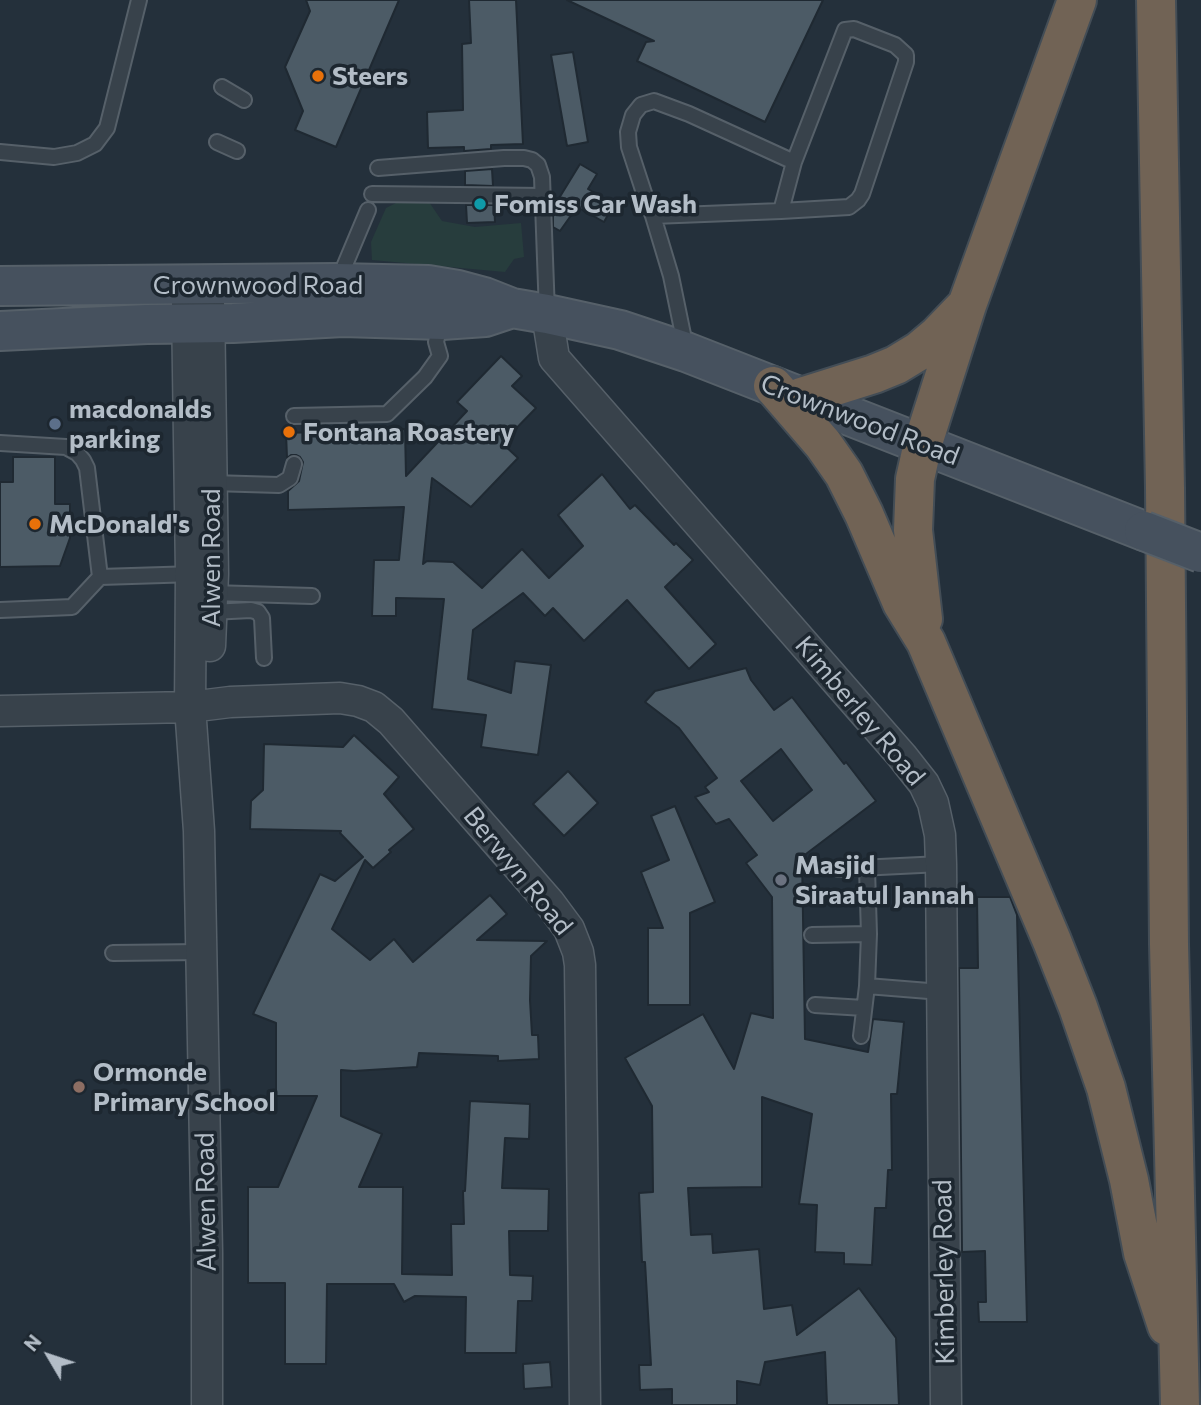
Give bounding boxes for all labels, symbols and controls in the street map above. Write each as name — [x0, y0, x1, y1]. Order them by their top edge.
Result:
place label: Steers — [332, 60, 408, 92]
marker: Steers — [310, 68, 326, 84]
place label: Fomiss Car Wash — [494, 188, 697, 220]
marker: Fomiss Car Wash — [472, 196, 488, 212]
street label: Crownwood Road — [153, 269, 363, 301]
street label: Crownwood Road — [756, 368, 964, 472]
place label: macdonalds parking — [69, 393, 212, 454]
marker: macdonalds parking — [47, 416, 63, 432]
place label: Fontana Roastery — [303, 416, 514, 448]
marker: Fontana Roastery — [281, 424, 297, 440]
street label: Alwen Road — [195, 488, 227, 628]
place label: McDonald's — [49, 508, 190, 540]
marker: McDonald's — [27, 516, 43, 532]
street label: Kimberley Road — [788, 630, 932, 792]
street label: Berwyn Road — [457, 801, 579, 941]
place label: Masjid Siraatul Jannah — [795, 849, 974, 910]
marker: Masjid Siraatul Jannah — [773, 872, 789, 888]
place label: Ormonde Primary School — [93, 1056, 276, 1118]
marker: Ormonde Primary School — [71, 1079, 87, 1095]
street label: Alwen Road — [189, 1132, 223, 1272]
street label: Kimberley Road — [927, 1179, 961, 1365]
north arrow — [14, 1321, 84, 1391]
text: N — [19, 1330, 46, 1355]

